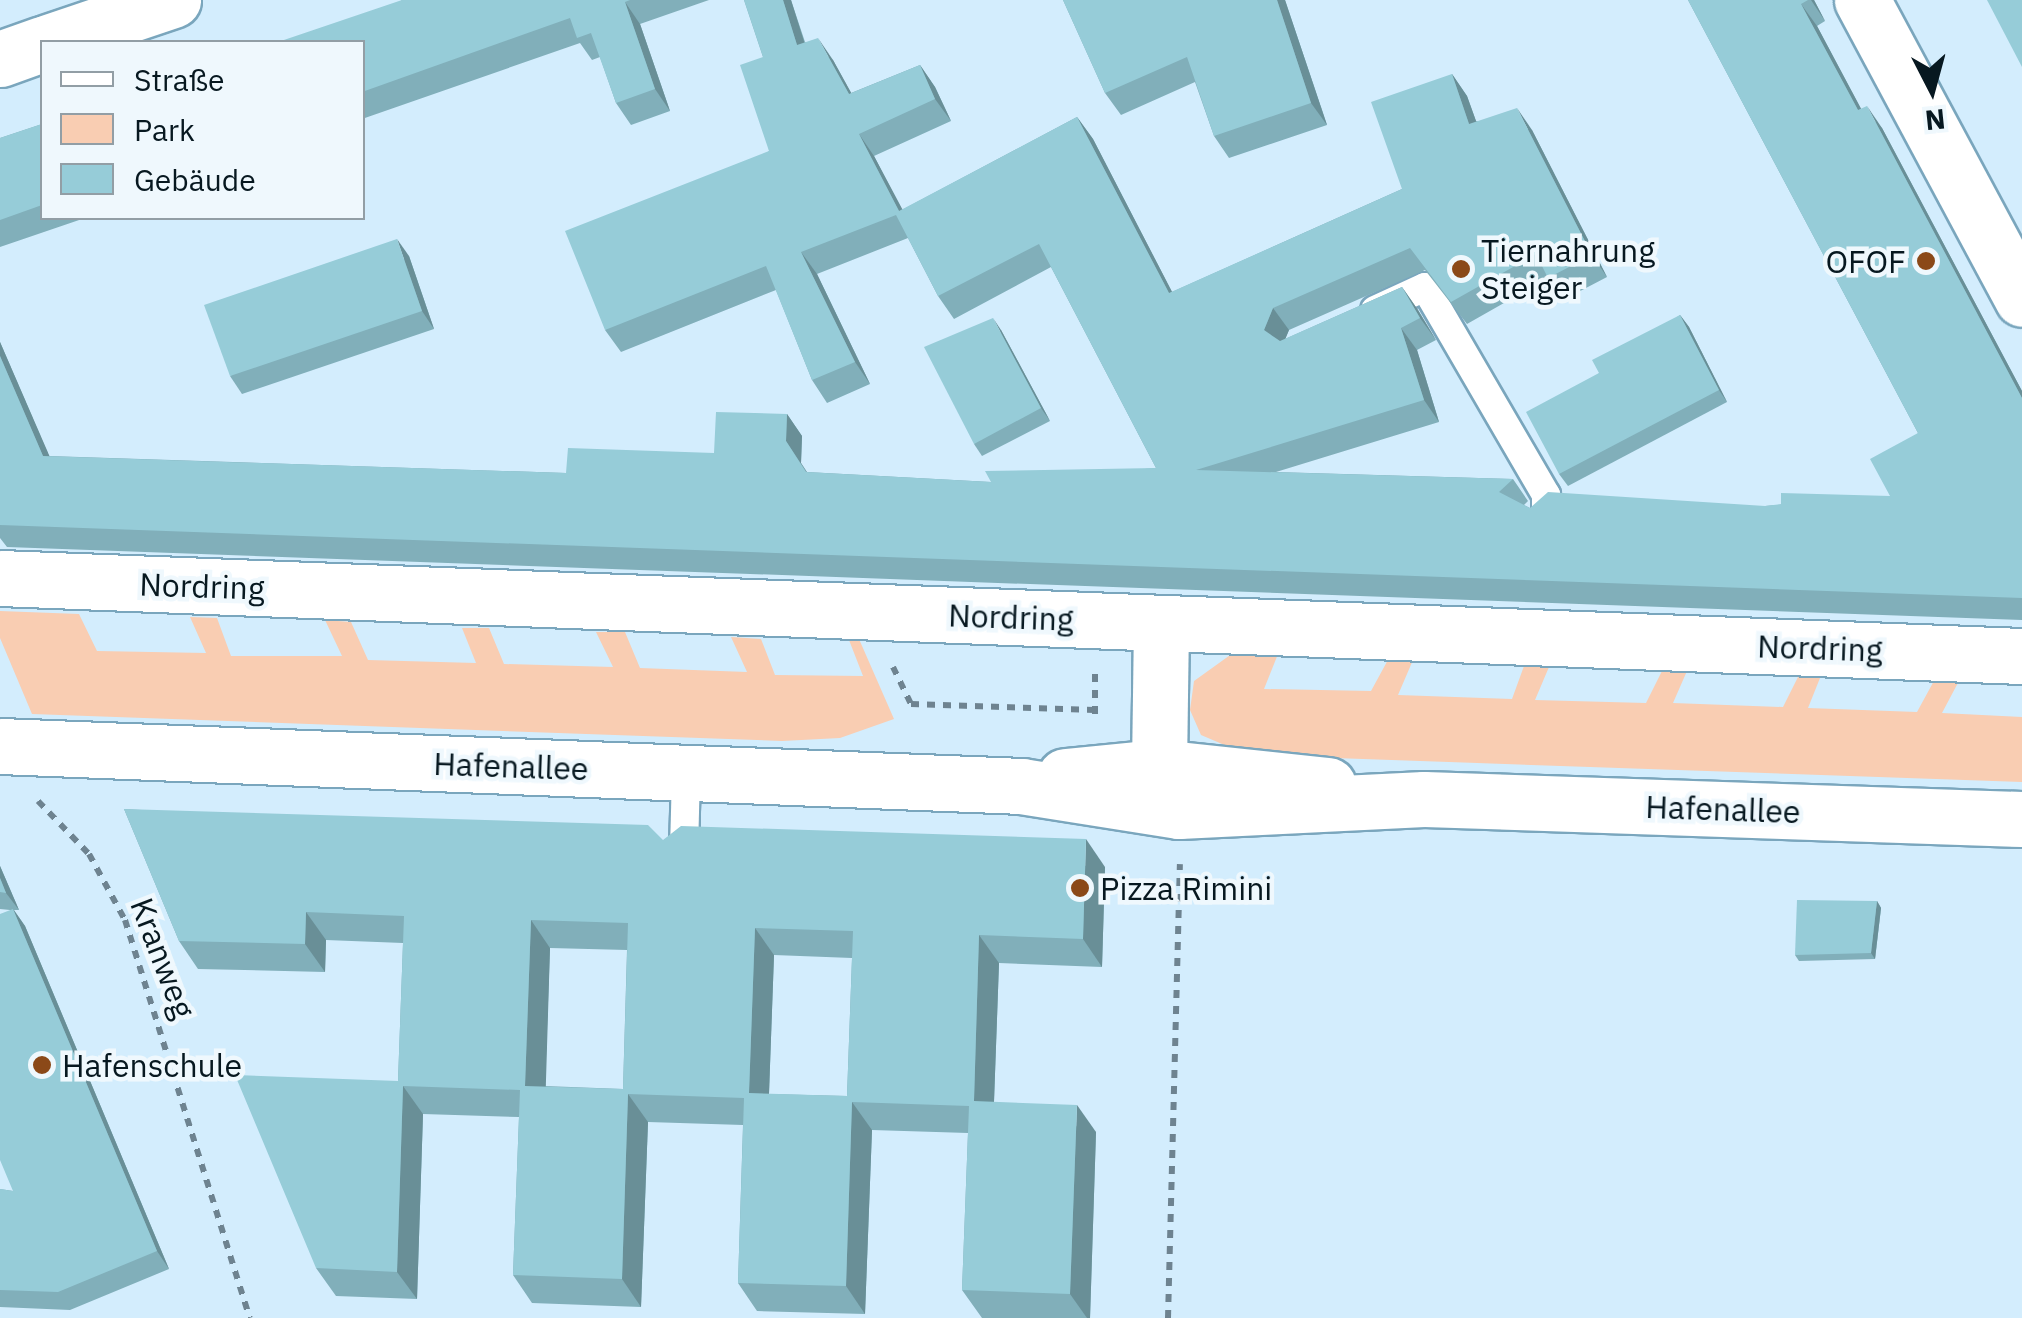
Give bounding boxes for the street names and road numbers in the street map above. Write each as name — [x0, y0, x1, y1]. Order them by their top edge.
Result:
street label: Nordring — [139, 565, 265, 607]
street label: Nordring — [948, 596, 1074, 638]
street label: Nordring — [1757, 627, 1883, 669]
street label: Hafenallee — [433, 744, 589, 788]
street label: Hafenallee — [1645, 787, 1801, 831]
street label: Kranweg — [123, 893, 203, 1023]

